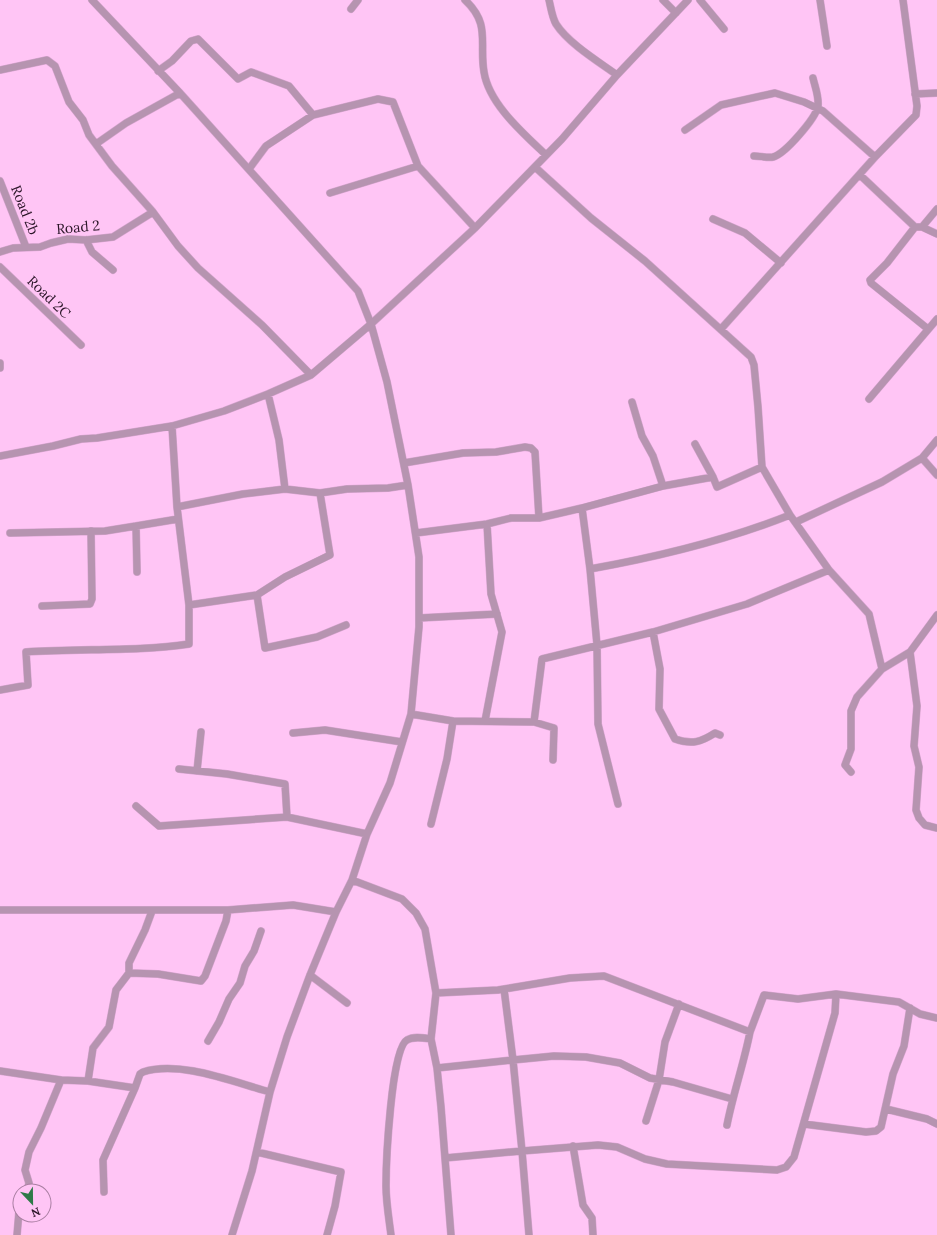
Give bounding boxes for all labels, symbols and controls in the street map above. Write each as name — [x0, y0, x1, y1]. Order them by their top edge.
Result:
street label: Road 2b — [7, 183, 43, 237]
street label: Road 2 — [55, 216, 101, 238]
street label: Road 2C — [24, 272, 75, 322]
north arrow — [12, 1183, 52, 1223]
text: N — [29, 1204, 42, 1221]

